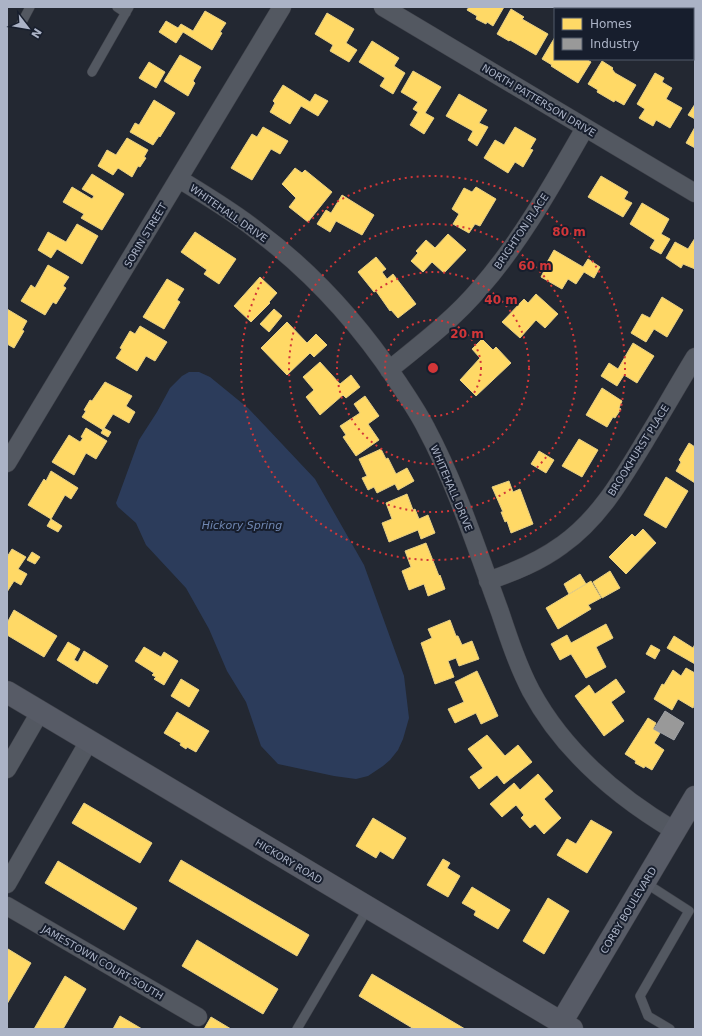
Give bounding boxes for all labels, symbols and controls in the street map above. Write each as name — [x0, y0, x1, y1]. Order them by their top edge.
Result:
north arrow — [8, 8, 48, 48]
legend — [554, 8, 694, 60]
text: Homes — [590, 17, 632, 31]
text: N — [28, 26, 44, 40]
text: Industry — [590, 37, 639, 51]
street label: NORTH PATTERSON DRIVE — [480, 62, 598, 139]
street label: WHITEHALL DRIVE — [188, 182, 270, 244]
street label: BRIGHTON PLACE — [492, 192, 551, 271]
street label: SORIN STREET — [122, 200, 169, 269]
text: 80 m — [552, 225, 586, 239]
text: 60 m — [518, 259, 552, 273]
text: 40 m — [484, 293, 518, 307]
text: 20 m — [450, 327, 484, 341]
centre of rings — [426, 361, 440, 375]
street label: BROOKHURST PLACE — [606, 403, 671, 498]
street label: WHITEHALL DRIVE — [428, 444, 475, 533]
water label: Hickory Spring — [202, 519, 282, 532]
street label: HICKORY ROAD — [253, 837, 324, 886]
street label: CORBY BOULEVARD — [598, 865, 659, 955]
street label: JAMESTOWN COURT SOUTH — [39, 923, 165, 1002]

